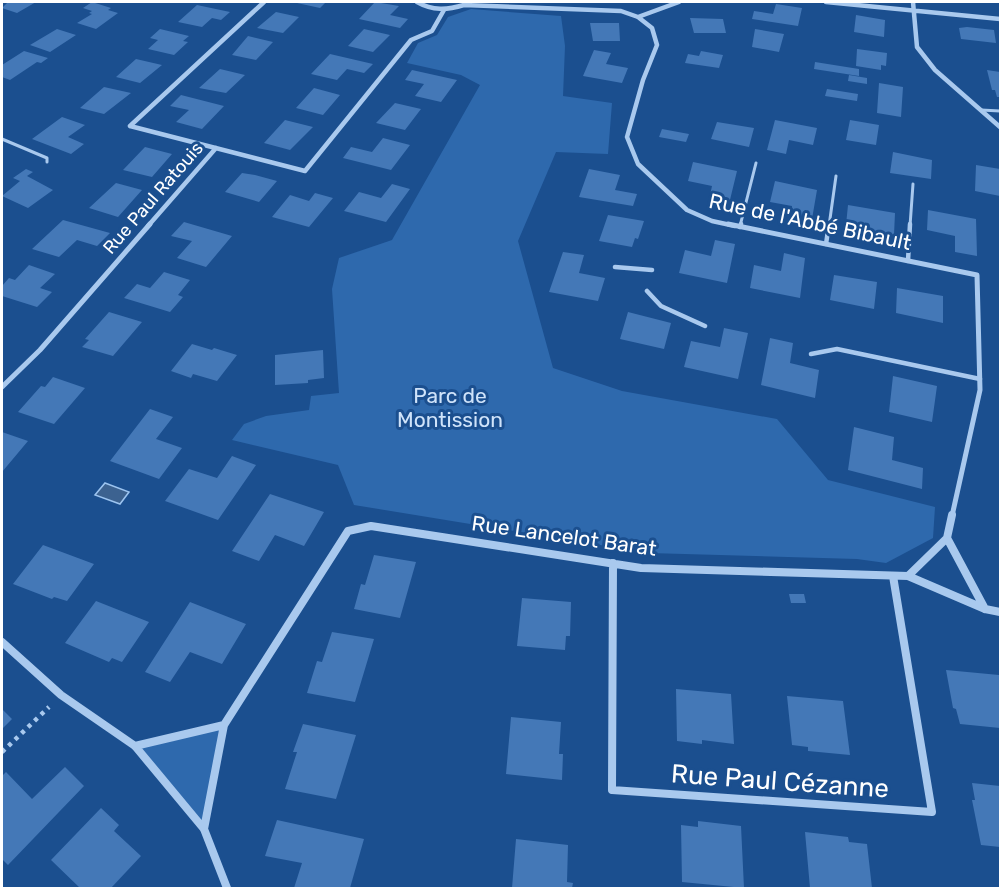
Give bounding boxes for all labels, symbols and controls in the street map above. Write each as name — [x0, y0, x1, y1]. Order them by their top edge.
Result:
street label: Rue Paul Ratouis — [98, 137, 208, 259]
street label: Rue de l'Abbé Bibault — [707, 188, 913, 255]
park label: Parc de Montission — [397, 383, 503, 432]
street label: Rue Lancelot Barat — [470, 510, 658, 561]
street label: Rue Paul Cézanne — [670, 758, 890, 805]

